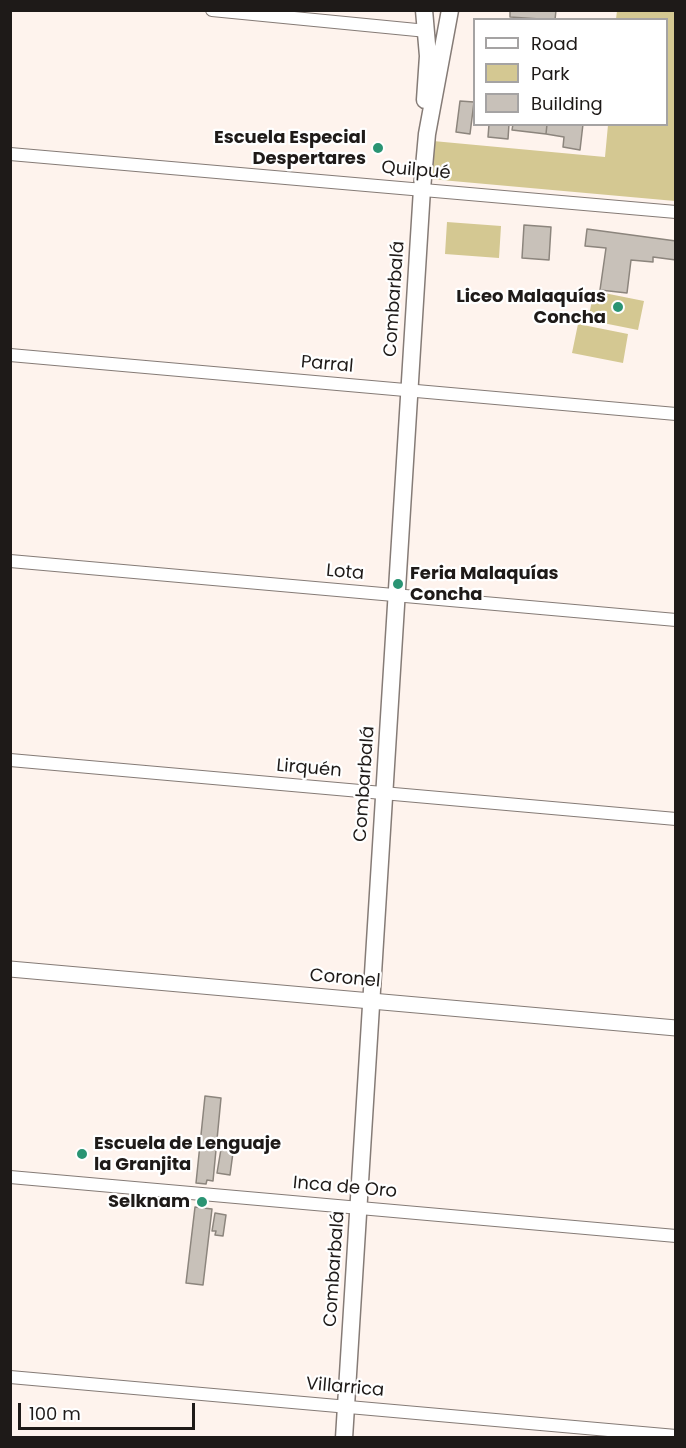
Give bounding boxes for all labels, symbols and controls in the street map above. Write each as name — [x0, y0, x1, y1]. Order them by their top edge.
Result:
legend — [473, 18, 668, 126]
text: Road — [531, 31, 578, 56]
text: Park — [531, 61, 570, 86]
text: Building — [531, 91, 603, 116]
place label: Escuela Especial Despertares — [214, 127, 366, 170]
marker: Escuela Especial Despertares — [371, 141, 385, 155]
street label: Quilpué — [380, 157, 452, 185]
street label: Combarbalá — [380, 240, 410, 358]
place label: Liceo Malaquías Concha — [456, 286, 606, 328]
marker: Liceo Malaquías Concha — [611, 300, 625, 314]
street label: Parral — [300, 352, 354, 378]
street label: Lota — [325, 561, 365, 585]
place label: Feria Malaquías Concha — [410, 563, 559, 606]
marker: Feria Malaquías Concha — [391, 577, 405, 591]
street label: Combarbalá — [350, 725, 380, 843]
street label: Lirquén — [276, 755, 342, 783]
street label: Coronel — [309, 965, 381, 993]
place label: Escuela de Lenguaje la Granjita — [94, 1133, 281, 1176]
marker: Escuela de Lenguaje la Granjita — [75, 1147, 89, 1161]
street label: Inca de Oro — [292, 1173, 398, 1203]
place label: Selknam — [108, 1191, 190, 1213]
marker: Selknam — [195, 1195, 209, 1209]
street label: Combarbalá — [320, 1210, 350, 1328]
street label: Villarrica — [305, 1374, 385, 1402]
scale bar — [21, 1391, 198, 1429]
text: 100 m — [29, 1401, 81, 1426]

